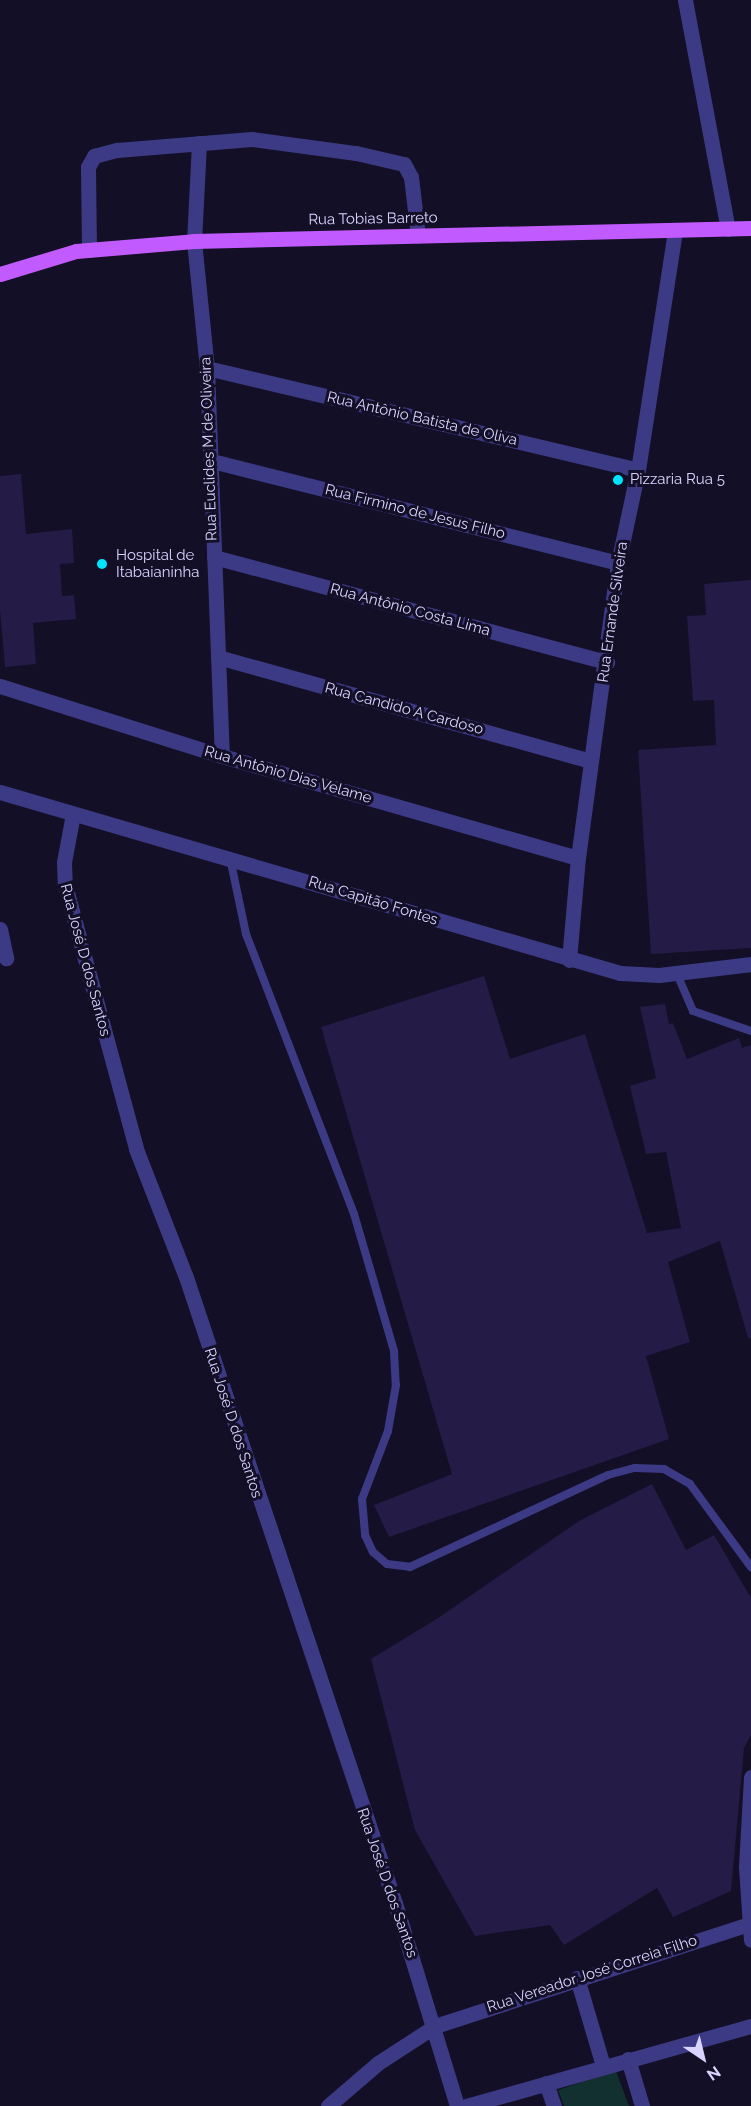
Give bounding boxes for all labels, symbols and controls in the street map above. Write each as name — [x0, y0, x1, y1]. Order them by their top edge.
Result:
street label: Rua Tobias Barreto — [308, 209, 438, 229]
street label: Rua Euclides M de Oliveira — [197, 357, 221, 541]
street label: Rua Antônio Batista de Oliva — [325, 388, 519, 450]
place label: Pizzaria Rua 5 — [630, 471, 725, 489]
marker: Pizzaria Rua 5 — [611, 473, 625, 487]
street label: Rua Firmino de Jesus Filho — [323, 481, 507, 543]
street label: Rua Ernande Silveira — [594, 540, 632, 684]
place label: Hospital de Itabaianinha — [116, 546, 199, 581]
marker: Hospital de Itabaianinha — [93, 555, 111, 573]
street label: Rua Antônio Costa Lima — [328, 580, 492, 640]
street label: Rua Candido A Cardoso — [322, 679, 486, 739]
street label: Rua Antônio Dias Velame — [202, 742, 374, 808]
street label: Rua Capitão Fontes — [306, 873, 440, 929]
street label: Rua José D dos Santos — [56, 882, 114, 1038]
street label: Rua José D dos Santos — [200, 1345, 266, 1501]
street label: Rua José D dos Santos — [353, 1806, 421, 1960]
street label: Rua Vereador José Correia Filho — [484, 1931, 700, 2017]
north arrow — [673, 2028, 733, 2088]
text: N — [703, 2062, 724, 2084]

